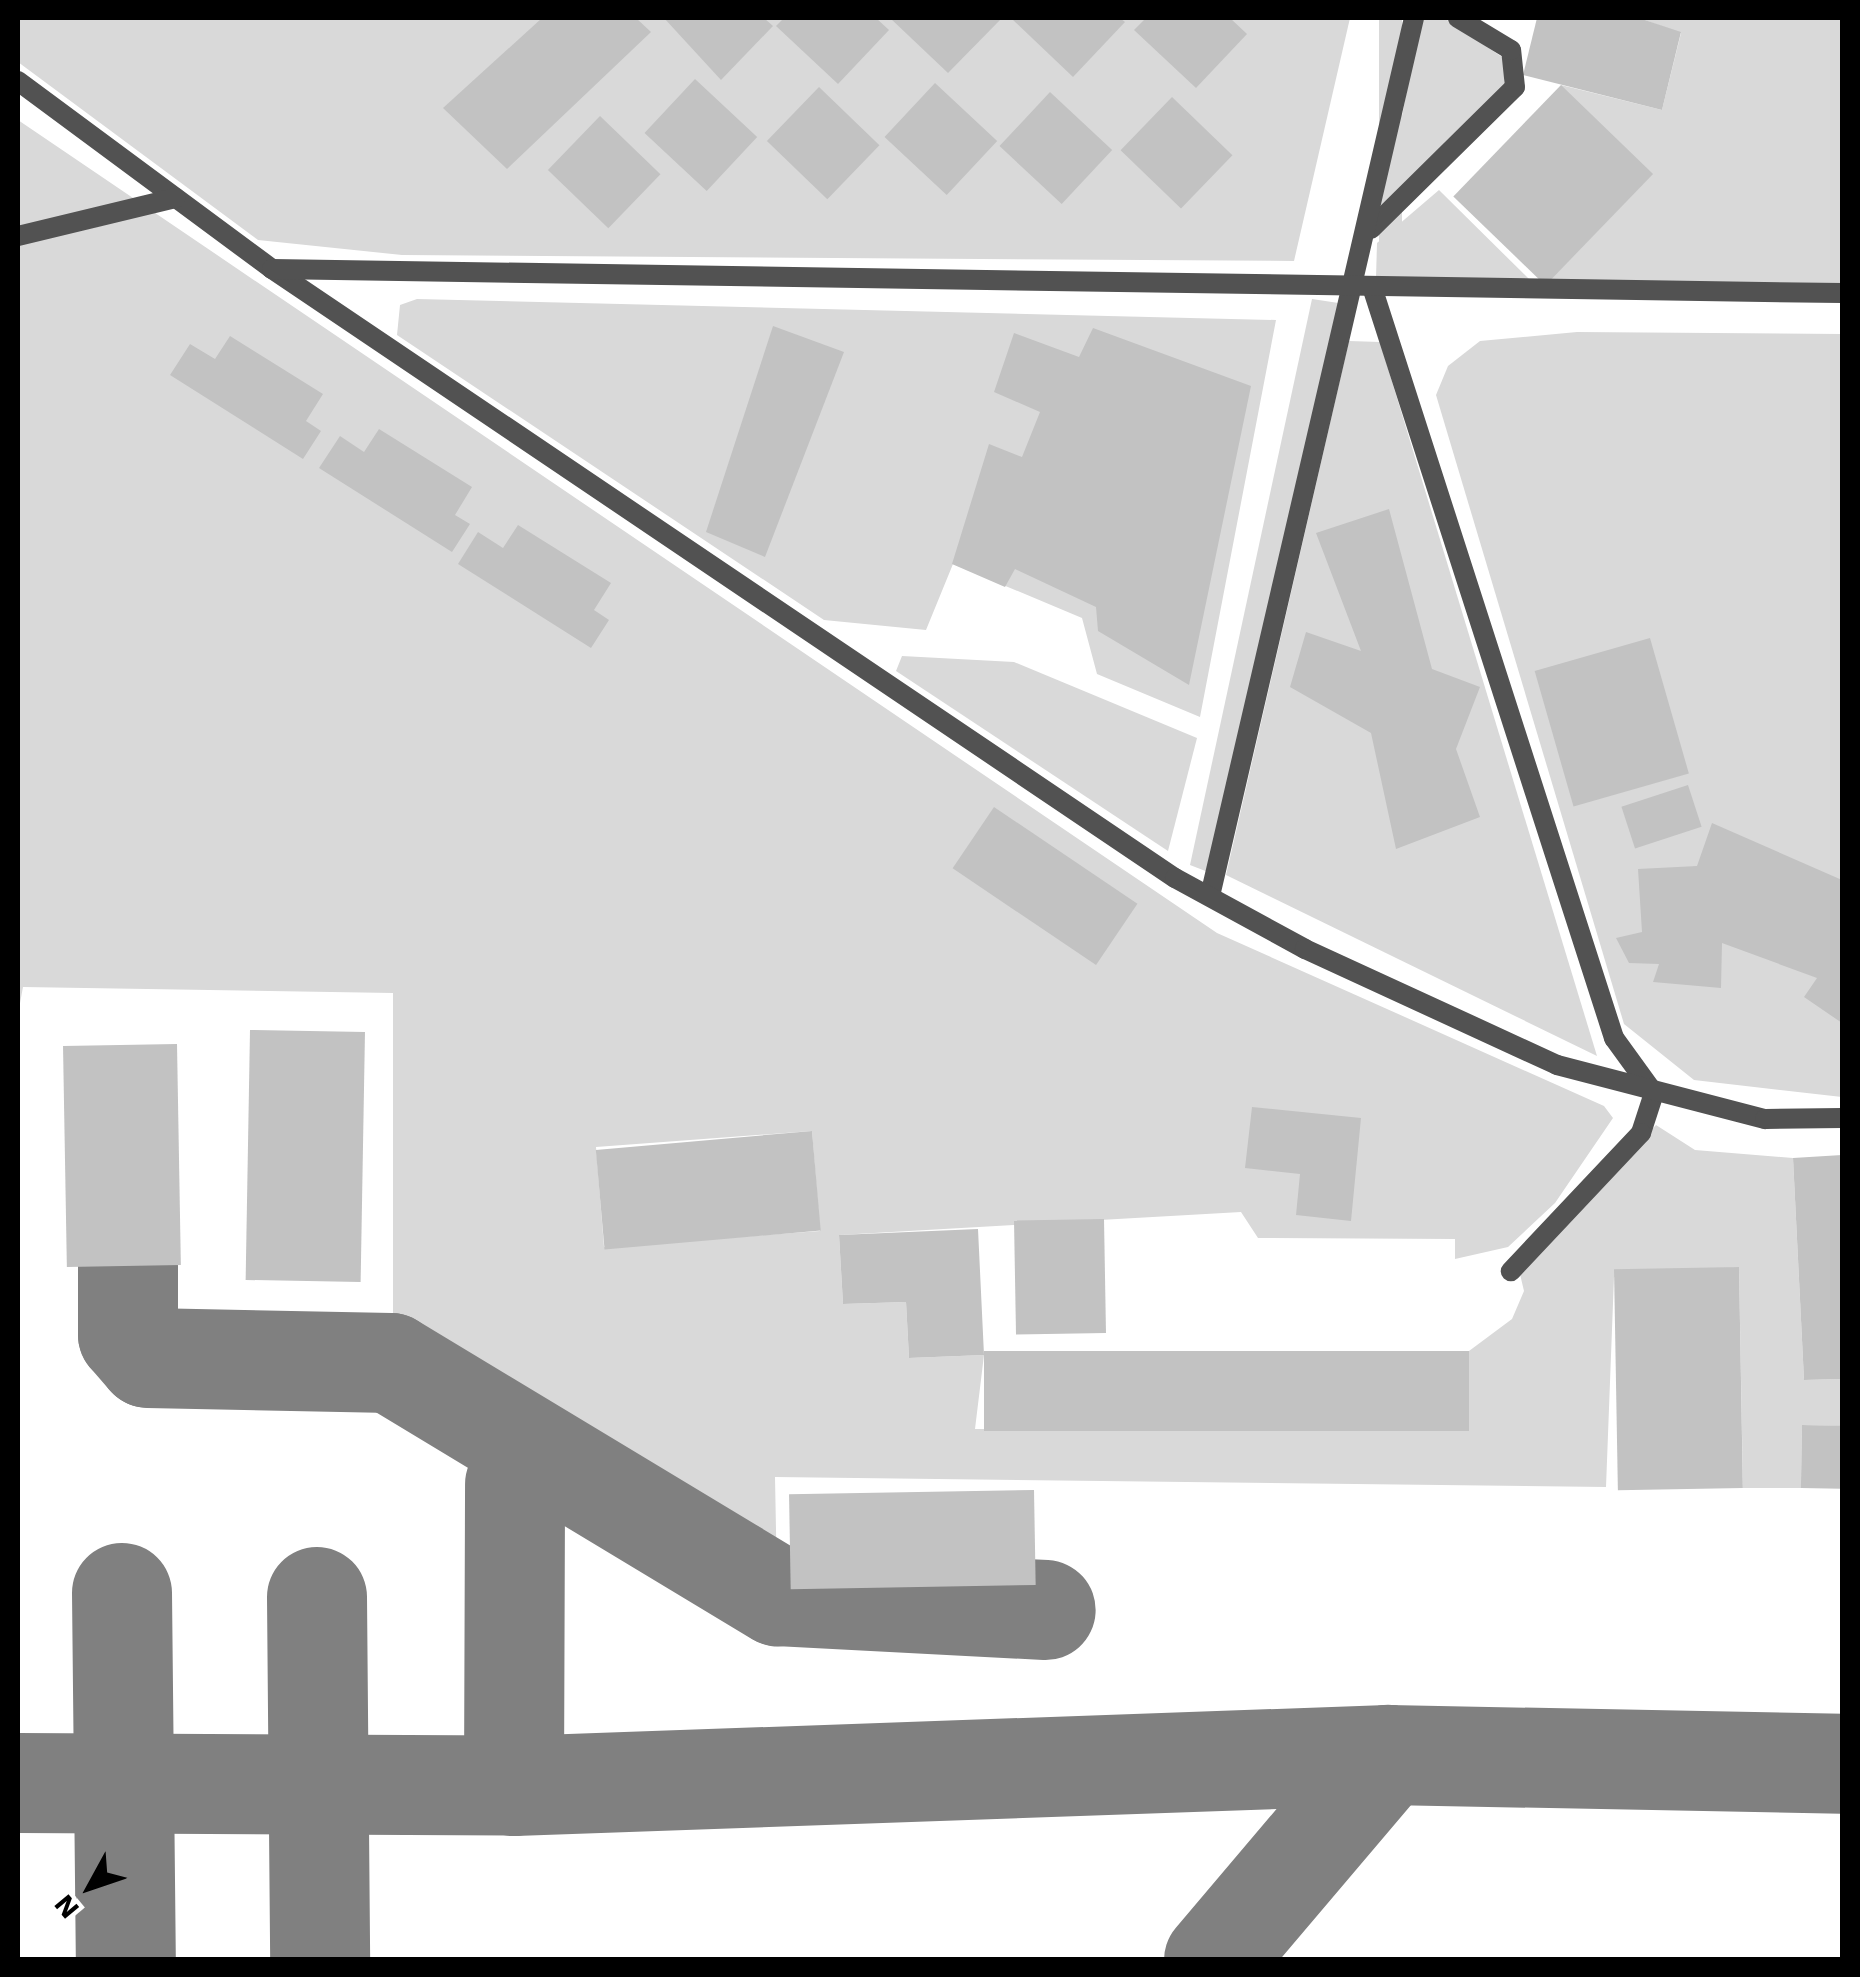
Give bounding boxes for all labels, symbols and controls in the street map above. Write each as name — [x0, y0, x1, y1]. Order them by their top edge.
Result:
north arrow — [40, 1837, 140, 1937]
text: N — [47, 1888, 86, 1925]

